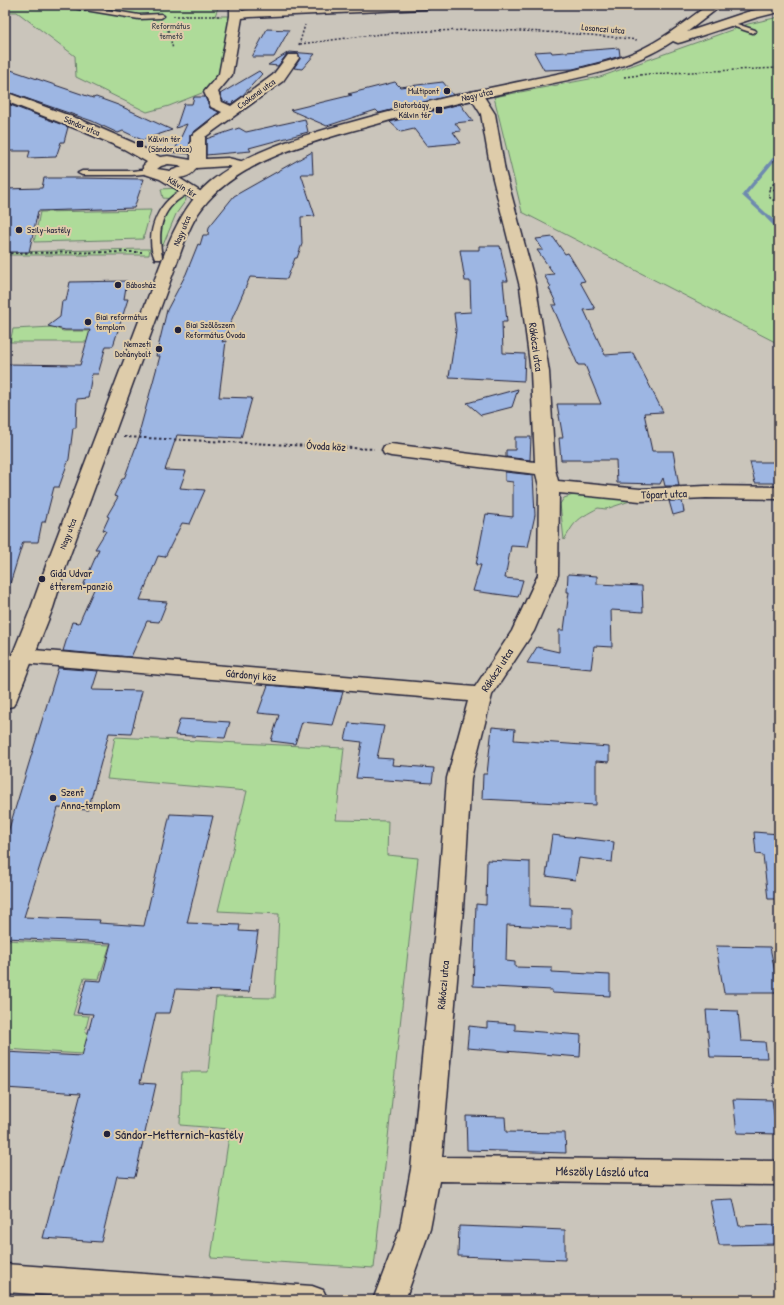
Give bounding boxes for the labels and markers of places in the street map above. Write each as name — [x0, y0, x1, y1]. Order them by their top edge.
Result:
place label: Multipont — [408, 85, 440, 97]
marker: Multipont — [442, 86, 452, 96]
place label: Biatorbágy, Kálvin tér — [394, 99, 432, 121]
marker: Biatorbágy, Kálvin tér — [434, 105, 444, 115]
place label: Kálvin tér (Sándor utca) — [148, 133, 192, 155]
marker: Kálvin tér (Sándor utca) — [135, 139, 145, 149]
place label: Szily-kastély — [27, 224, 71, 236]
marker: Szily-kastély — [14, 225, 24, 235]
place label: Bábosház — [126, 279, 156, 291]
marker: Bábosház — [113, 280, 123, 290]
place label: Biai református templom — [96, 311, 148, 333]
marker: Biai református templom — [83, 317, 93, 327]
place label: Biai Szőlőszem Református Óvoda — [186, 319, 246, 341]
marker: Biai Szőlőszem Református Óvoda — [173, 325, 183, 335]
place label: Nemzeti Dohánybolt — [115, 338, 152, 360]
marker: Nemzeti Dohánybolt — [154, 344, 164, 354]
place label: Gida Udvar étterem-panzió — [50, 566, 113, 593]
marker: Gida Udvar étterem-panzió — [37, 574, 47, 584]
place label: Szent Anna-templom — [61, 785, 121, 812]
marker: Szent Anna-templom — [48, 793, 58, 803]
place label: Sándor–Metternich-kastély — [115, 1125, 244, 1143]
marker: Sándor–Metternich-kastély — [102, 1129, 112, 1139]

